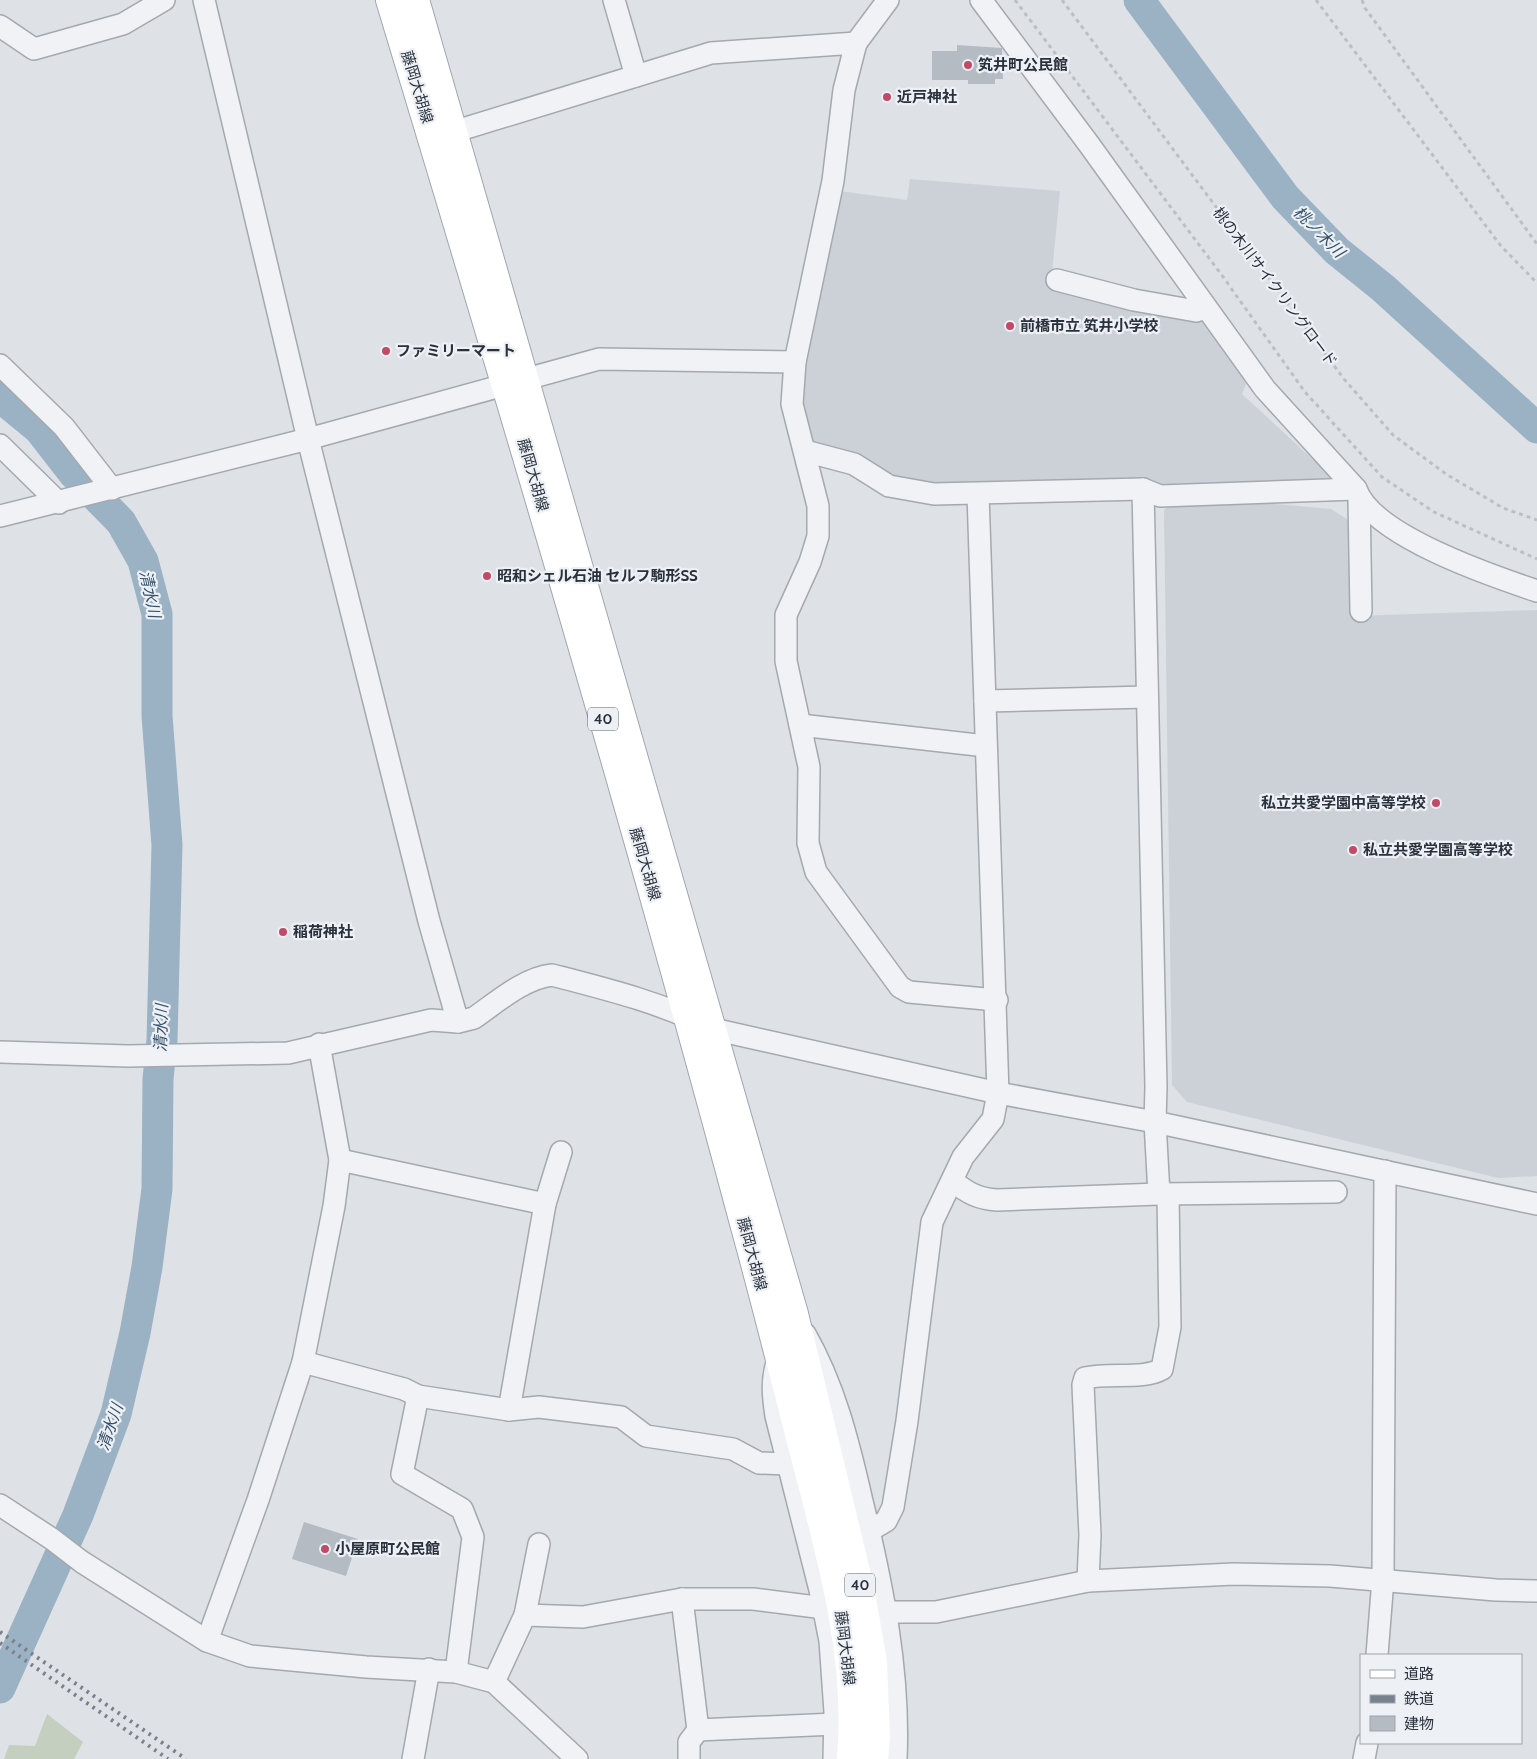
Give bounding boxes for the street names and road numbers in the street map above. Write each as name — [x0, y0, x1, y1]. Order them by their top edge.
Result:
street label: 藤岡大胡線 — [397, 48, 437, 126]
street label: 桃の木川サイクリングロード — [1209, 204, 1341, 370]
street label: 藤岡大胡線 — [514, 436, 552, 514]
road number: 40 — [588, 708, 618, 731]
street label: 藤岡大胡線 — [626, 825, 664, 903]
street label: 藤岡大胡線 — [734, 1215, 770, 1293]
road number: 40 — [845, 1574, 875, 1596]
street label: 藤岡大胡線 — [831, 1610, 859, 1686]

